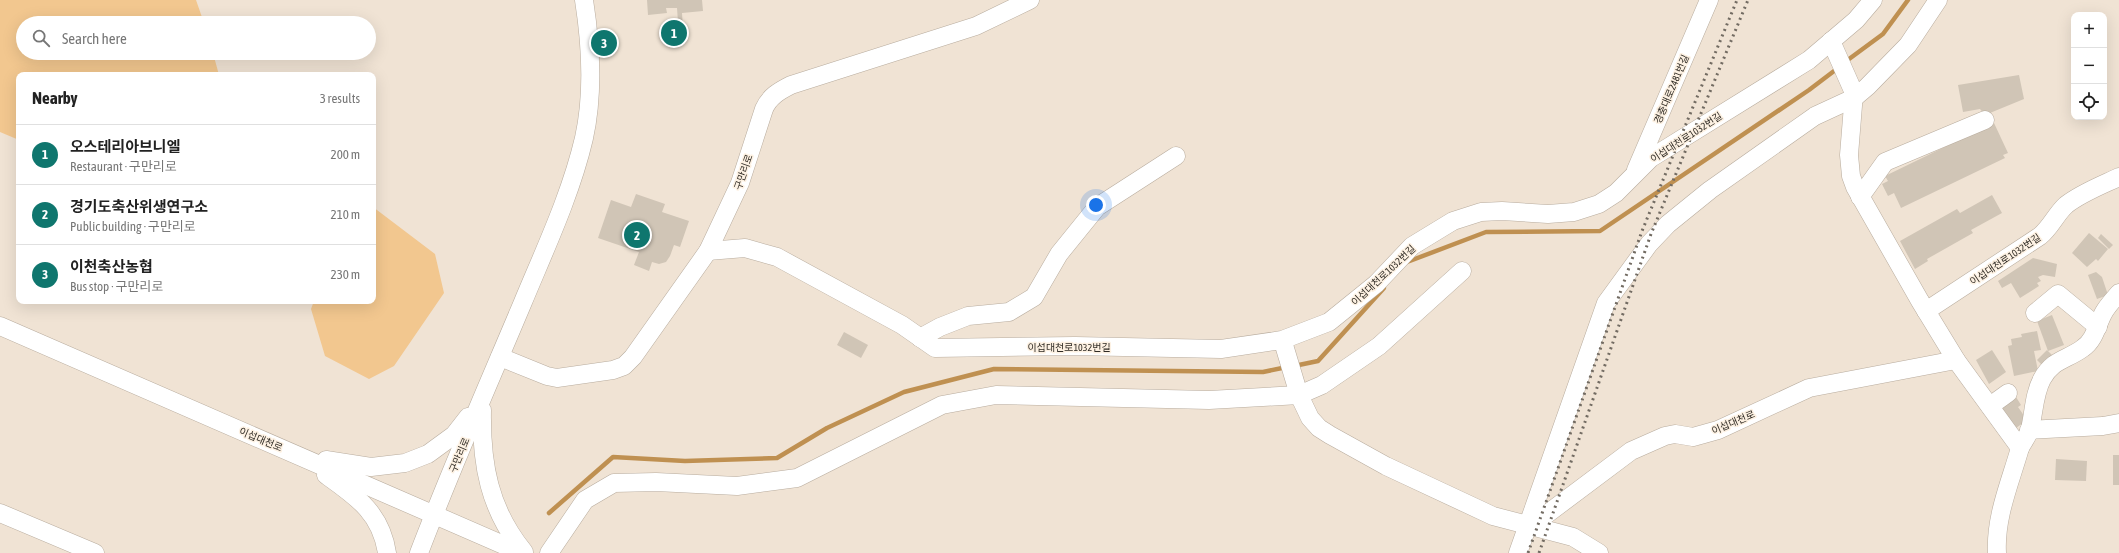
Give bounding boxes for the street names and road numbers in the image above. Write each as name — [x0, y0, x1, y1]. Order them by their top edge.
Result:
street label: 경충대로2481번길 — [1652, 53, 1691, 125]
street label: 이섭대천로1032번길 — [1648, 110, 1724, 165]
street label: 구만리로 — [732, 153, 755, 191]
street label: 이섭대천로1032번길 — [1968, 232, 2043, 287]
street label: 이섭대천로1032번길 — [1349, 243, 1418, 308]
street label: 이섭대천로1032번길 — [1027, 342, 1111, 353]
street label: 이섭대천로 — [1710, 408, 1757, 437]
street label: 이섭대천로 — [237, 425, 284, 454]
street label: 구만리로 — [447, 436, 472, 474]

